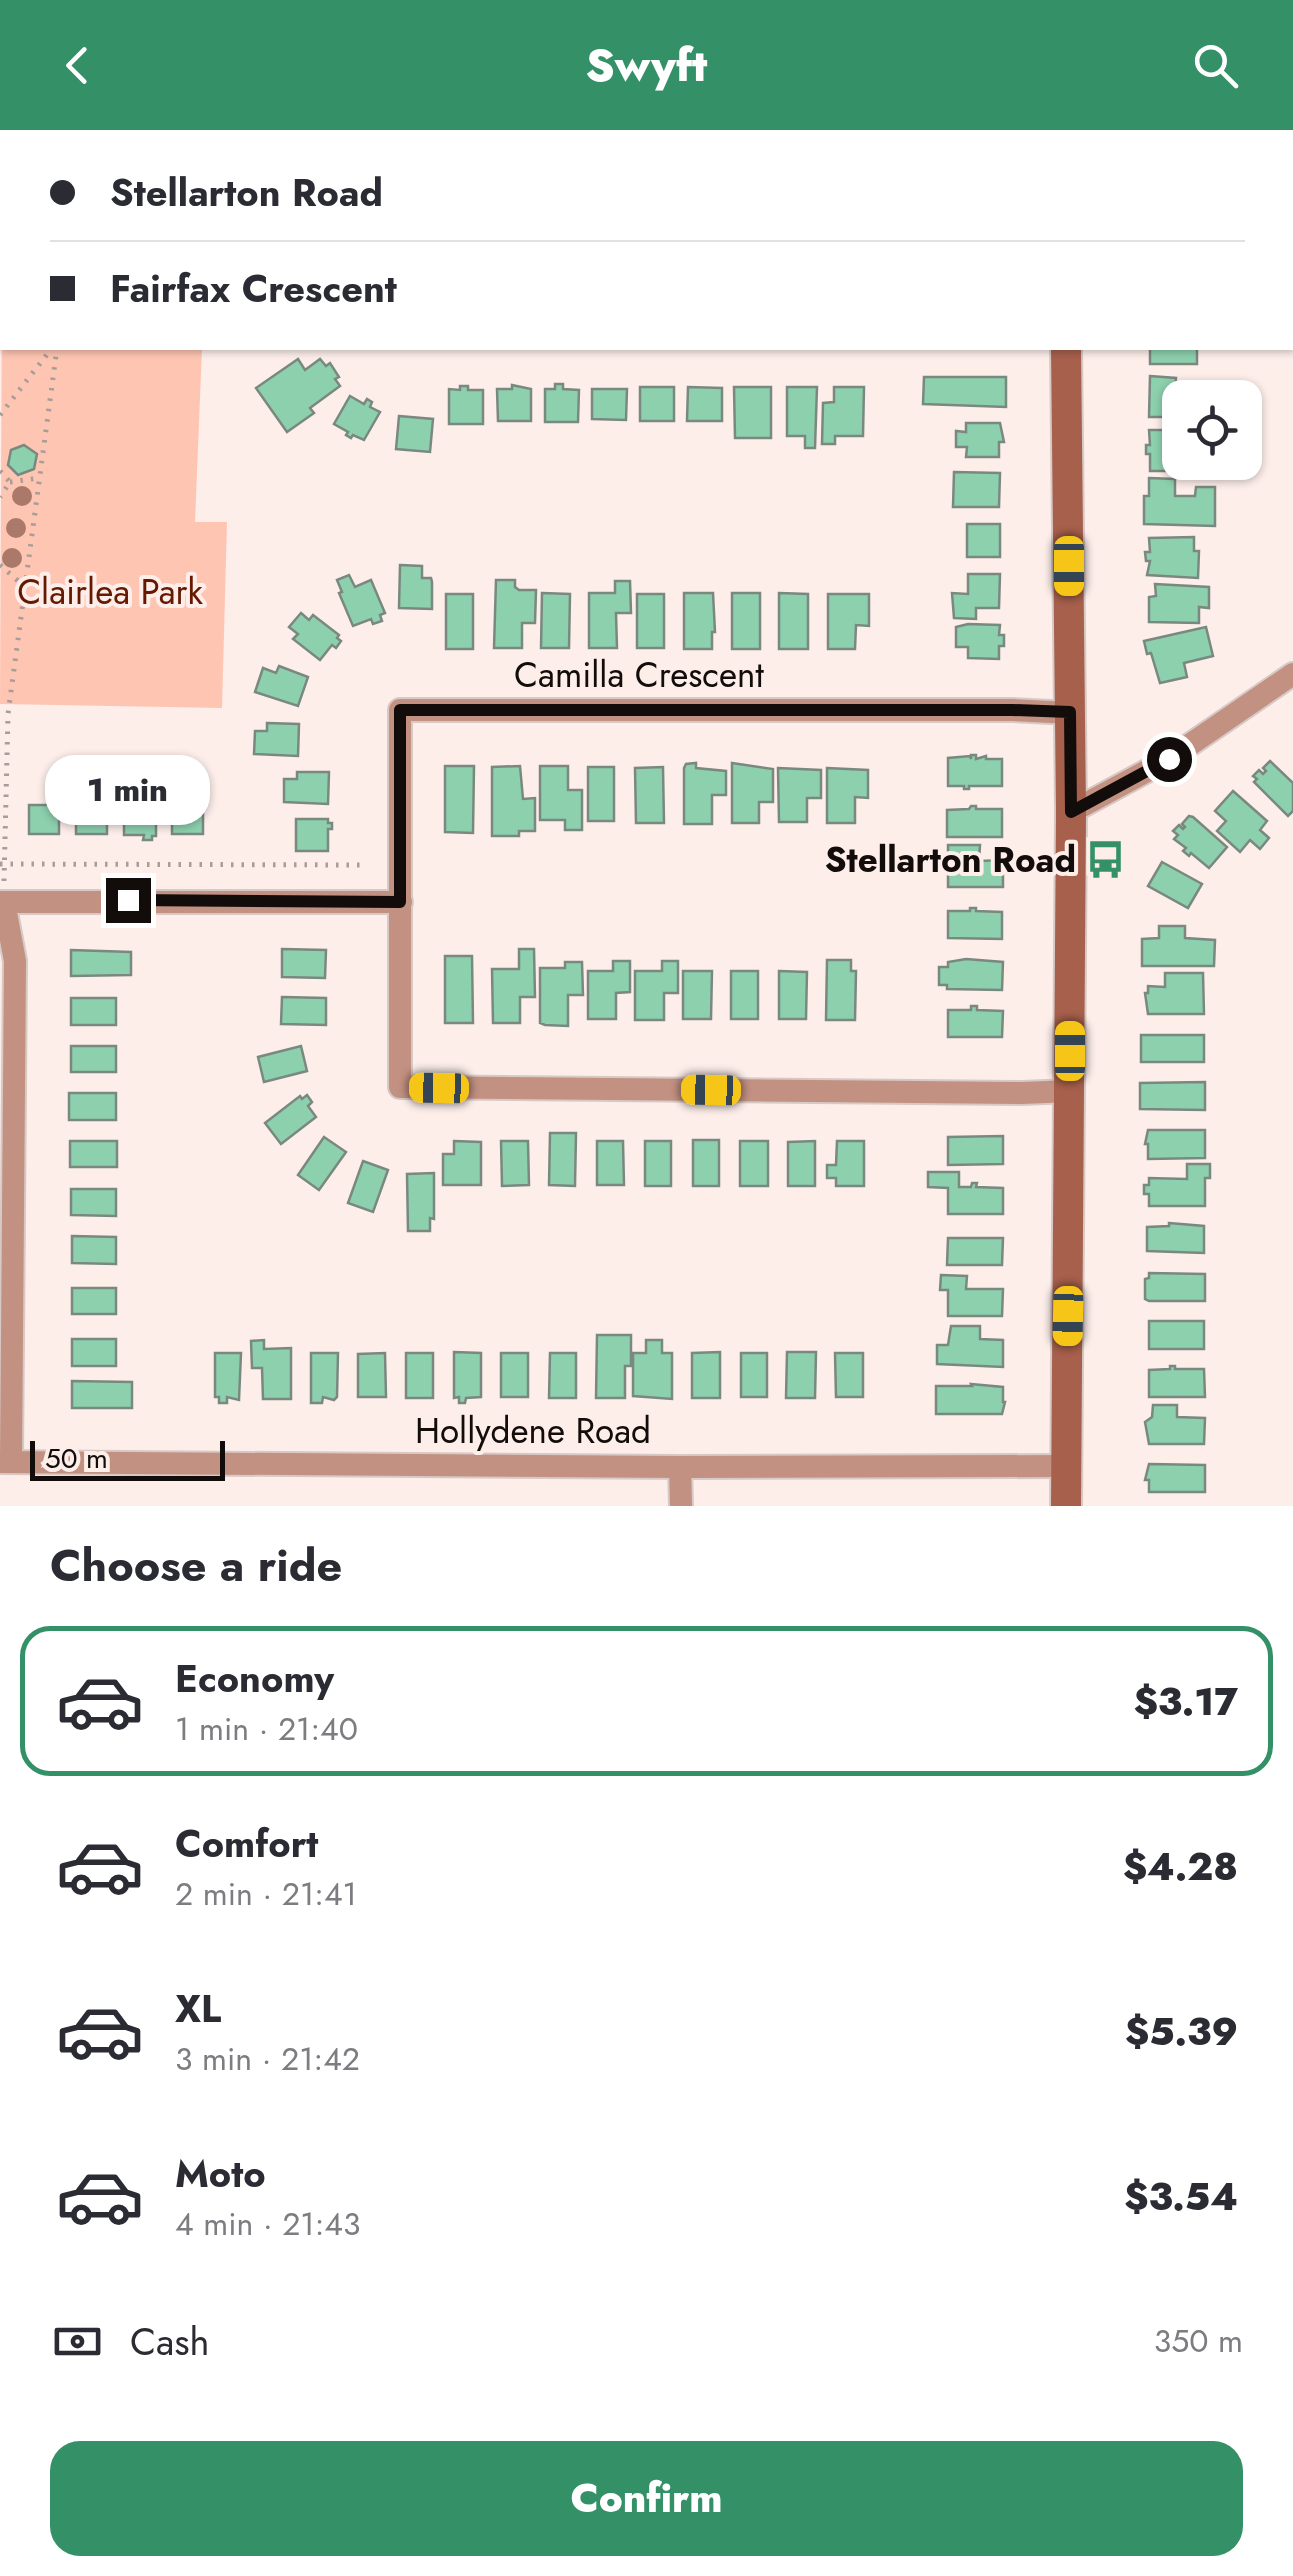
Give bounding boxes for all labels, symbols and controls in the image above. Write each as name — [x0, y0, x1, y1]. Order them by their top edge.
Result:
text: Swyft — [586, 33, 707, 98]
icon: back — [50, 38, 105, 93]
icon: search — [1188, 38, 1243, 93]
text: Stellarton Road — [110, 165, 383, 220]
text: Fairfax Crescent — [110, 261, 397, 316]
map controls — [1162, 380, 1262, 480]
button: locate — [1162, 380, 1262, 480]
car — [1054, 536, 1084, 596]
park label: Clairlea Park — [17, 567, 203, 617]
street label: Camilla Crescent — [514, 650, 764, 700]
route start — [1147, 737, 1192, 782]
callout: 1 min — [46, 755, 210, 825]
text: 1 min — [87, 767, 168, 813]
place label: Stellarton Road — [825, 835, 1076, 885]
bus stop icon: Stellarton Road — [1085, 839, 1127, 881]
route end — [106, 878, 151, 923]
car — [1055, 1021, 1085, 1081]
car — [409, 1072, 469, 1104]
car — [681, 1074, 741, 1106]
car — [1052, 1286, 1084, 1346]
street label: Hollydene Road — [415, 1406, 651, 1456]
scale bar — [30, 1436, 225, 1481]
text: 50 m — [45, 1438, 108, 1479]
text: Choose a ride — [50, 1533, 342, 1598]
text: Economy — [175, 1651, 334, 1706]
icon: car — [55, 1656, 145, 1746]
text: $3.17 — [1134, 1674, 1238, 1729]
text: 1 min · 21:40 — [175, 1706, 358, 1752]
text: Comfort — [175, 1816, 318, 1871]
icon: car — [55, 1821, 145, 1911]
text: $4.28 — [1123, 1839, 1238, 1894]
text: 2 min · 21:41 — [175, 1871, 357, 1917]
text: XL — [175, 1981, 221, 2036]
icon: car — [55, 1986, 145, 2076]
text: $5.39 — [1125, 2004, 1238, 2059]
text: 3 min · 21:42 — [175, 2036, 360, 2082]
text: Moto — [175, 2146, 266, 2201]
icon: car — [55, 2151, 145, 2241]
text: $3.54 — [1124, 2169, 1238, 2224]
text: 4 min · 21:43 — [175, 2201, 360, 2247]
icon: cash — [50, 2314, 105, 2369]
text: Cash — [130, 2314, 210, 2369]
text: 350 m — [1154, 2318, 1243, 2364]
button: Confirm — [50, 2441, 1243, 2556]

